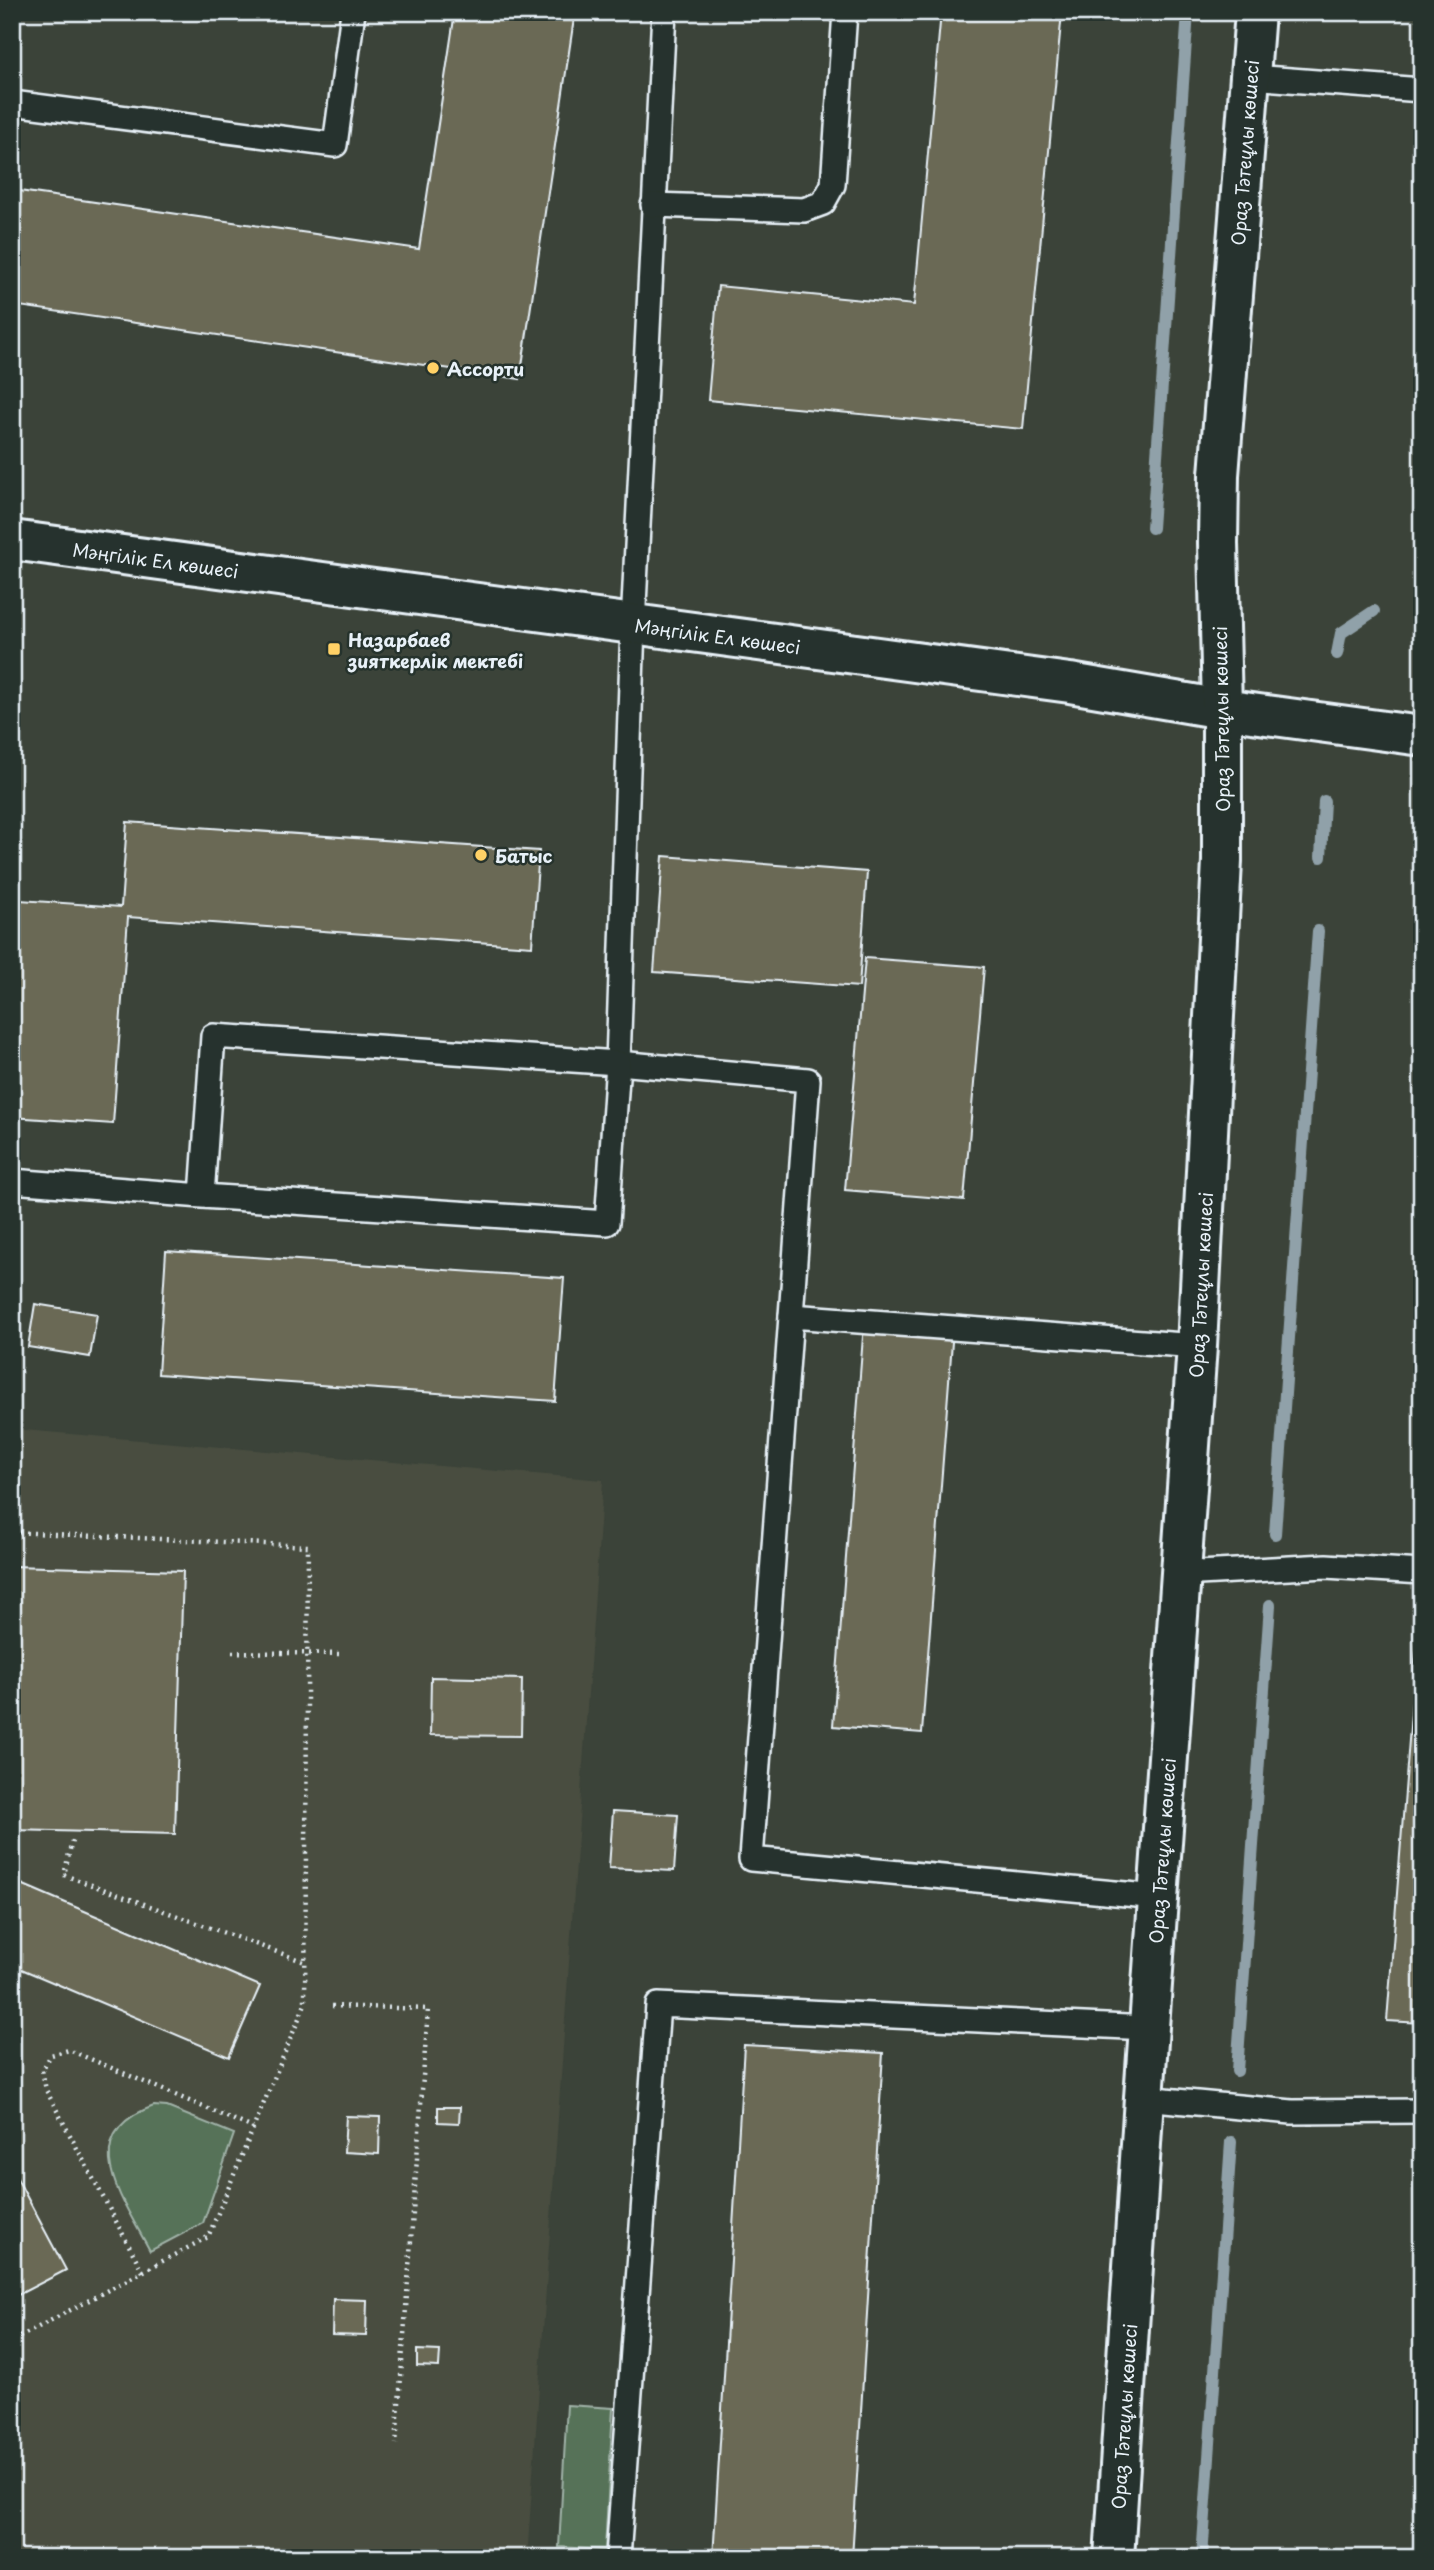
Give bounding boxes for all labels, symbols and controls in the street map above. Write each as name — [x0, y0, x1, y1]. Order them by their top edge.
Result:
street label: Ораз Тәтеұлы көшесі — [1223, 59, 1265, 246]
place label: Ассорти — [447, 355, 524, 382]
marker: Ассорти — [425, 360, 441, 376]
street label: Мәңгілік Ел көшесі — [71, 535, 240, 584]
street label: Мәңгілік Ел көшесі — [633, 611, 802, 660]
place label: Назарбаев зияткерлік мектебі — [347, 626, 523, 674]
street label: Ораз Тәтеұлы көшесі — [1206, 626, 1236, 812]
marker: Назарбаев зияткерлік мектебі — [326, 641, 342, 657]
place label: Батыс — [495, 842, 553, 869]
marker: Батыс — [473, 847, 489, 863]
street label: Ораз Тәтеұлы көшесі — [1181, 1191, 1218, 1379]
street label: Ораз Тәтеұлы көшесі — [1141, 1757, 1181, 1944]
street label: Ораз Тәтеұлы көшесі — [1104, 2323, 1143, 2510]

